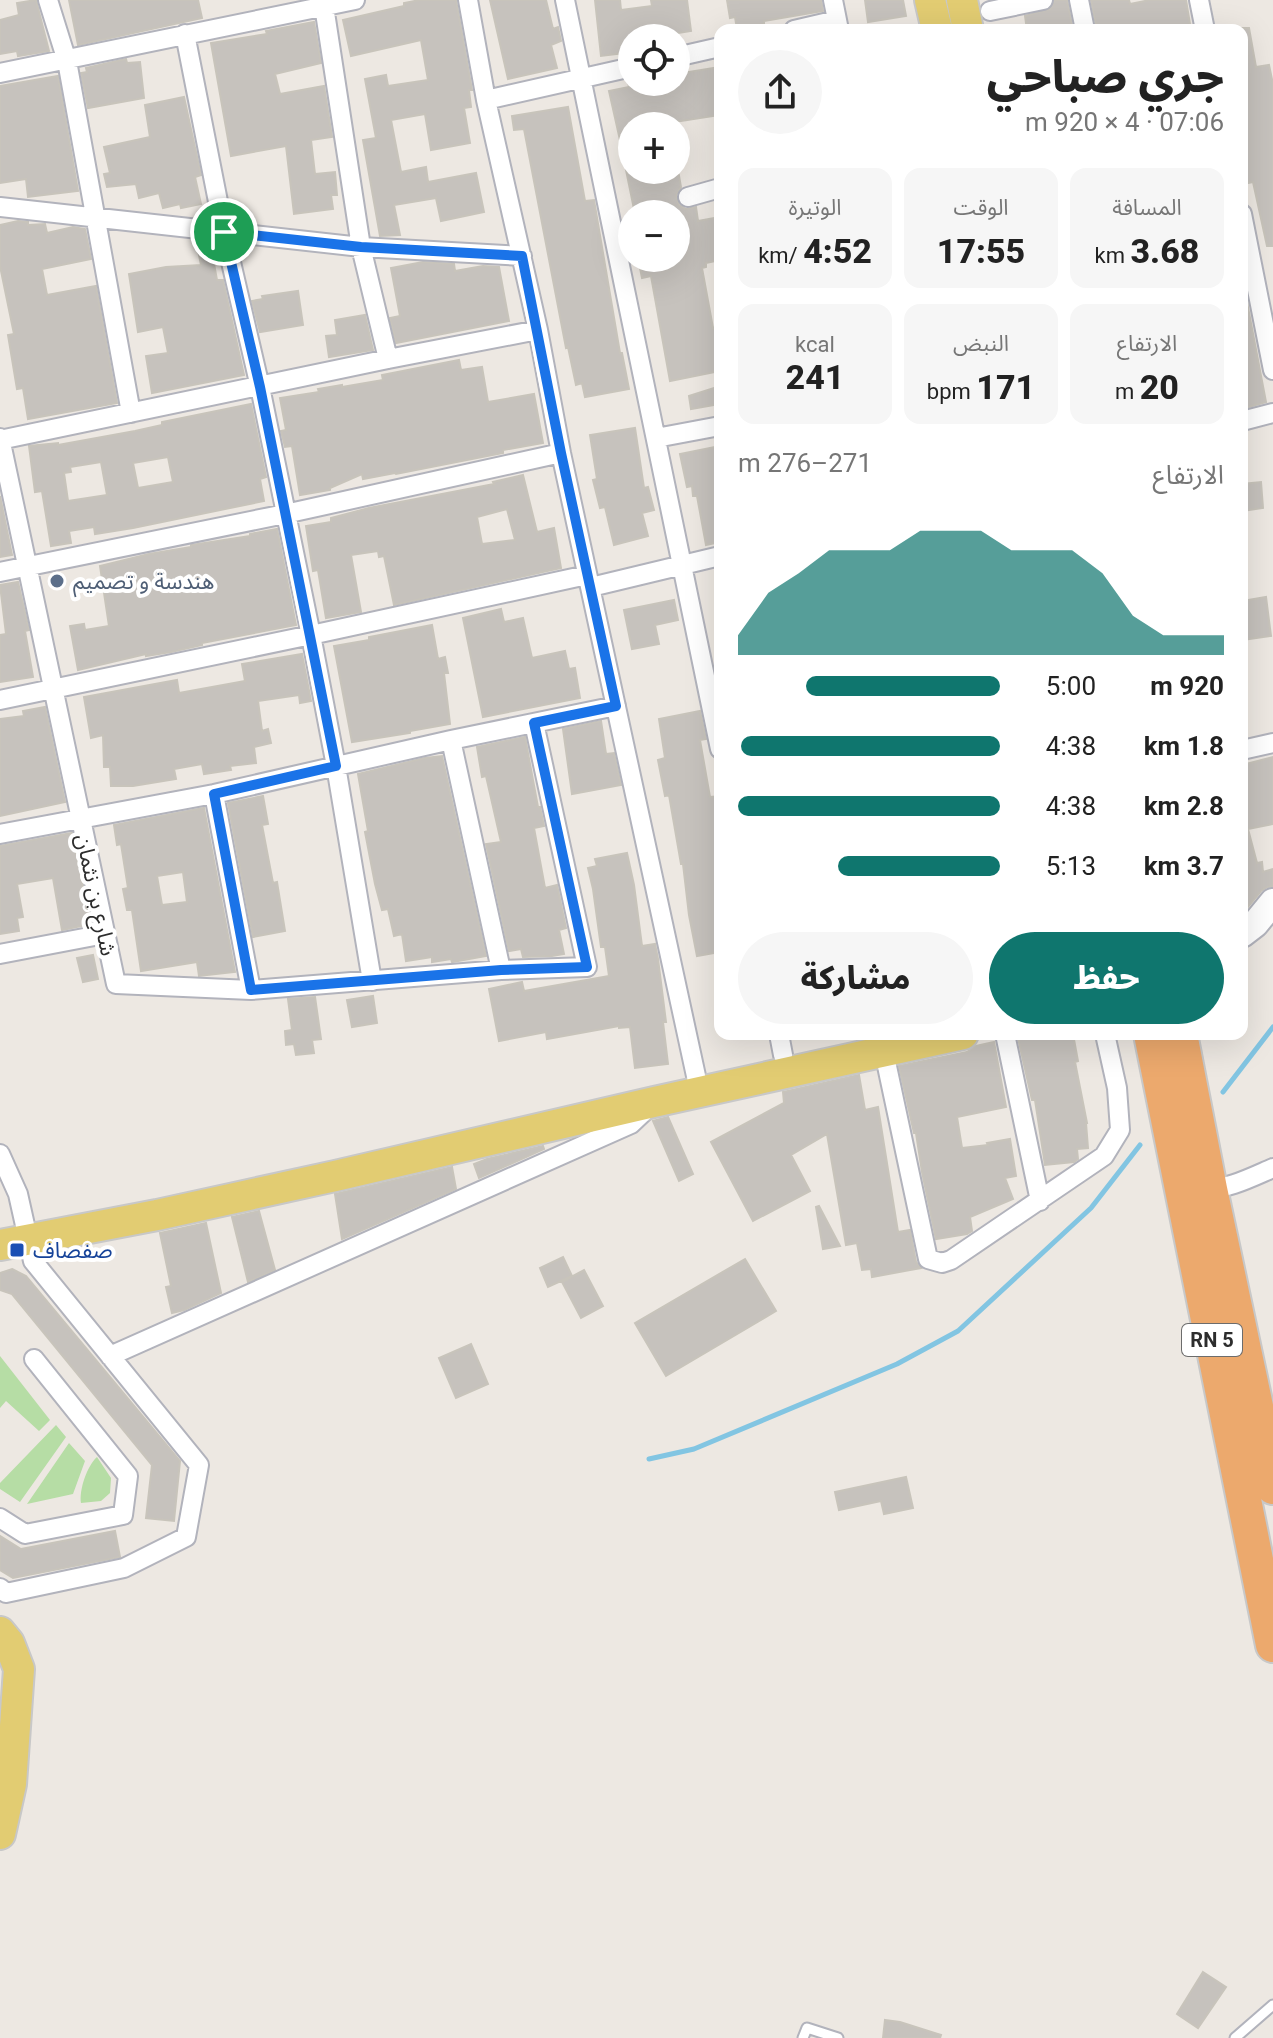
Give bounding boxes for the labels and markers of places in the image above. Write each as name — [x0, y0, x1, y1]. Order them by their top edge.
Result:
pin — [190, 198, 258, 266]
place label: هندسة و تصميم — [73, 569, 214, 598]
marker: هندسة و تصميم — [48, 572, 66, 590]
place label: صفصاف — [33, 1238, 113, 1263]
marker: صفصاف — [8, 1241, 26, 1259]

